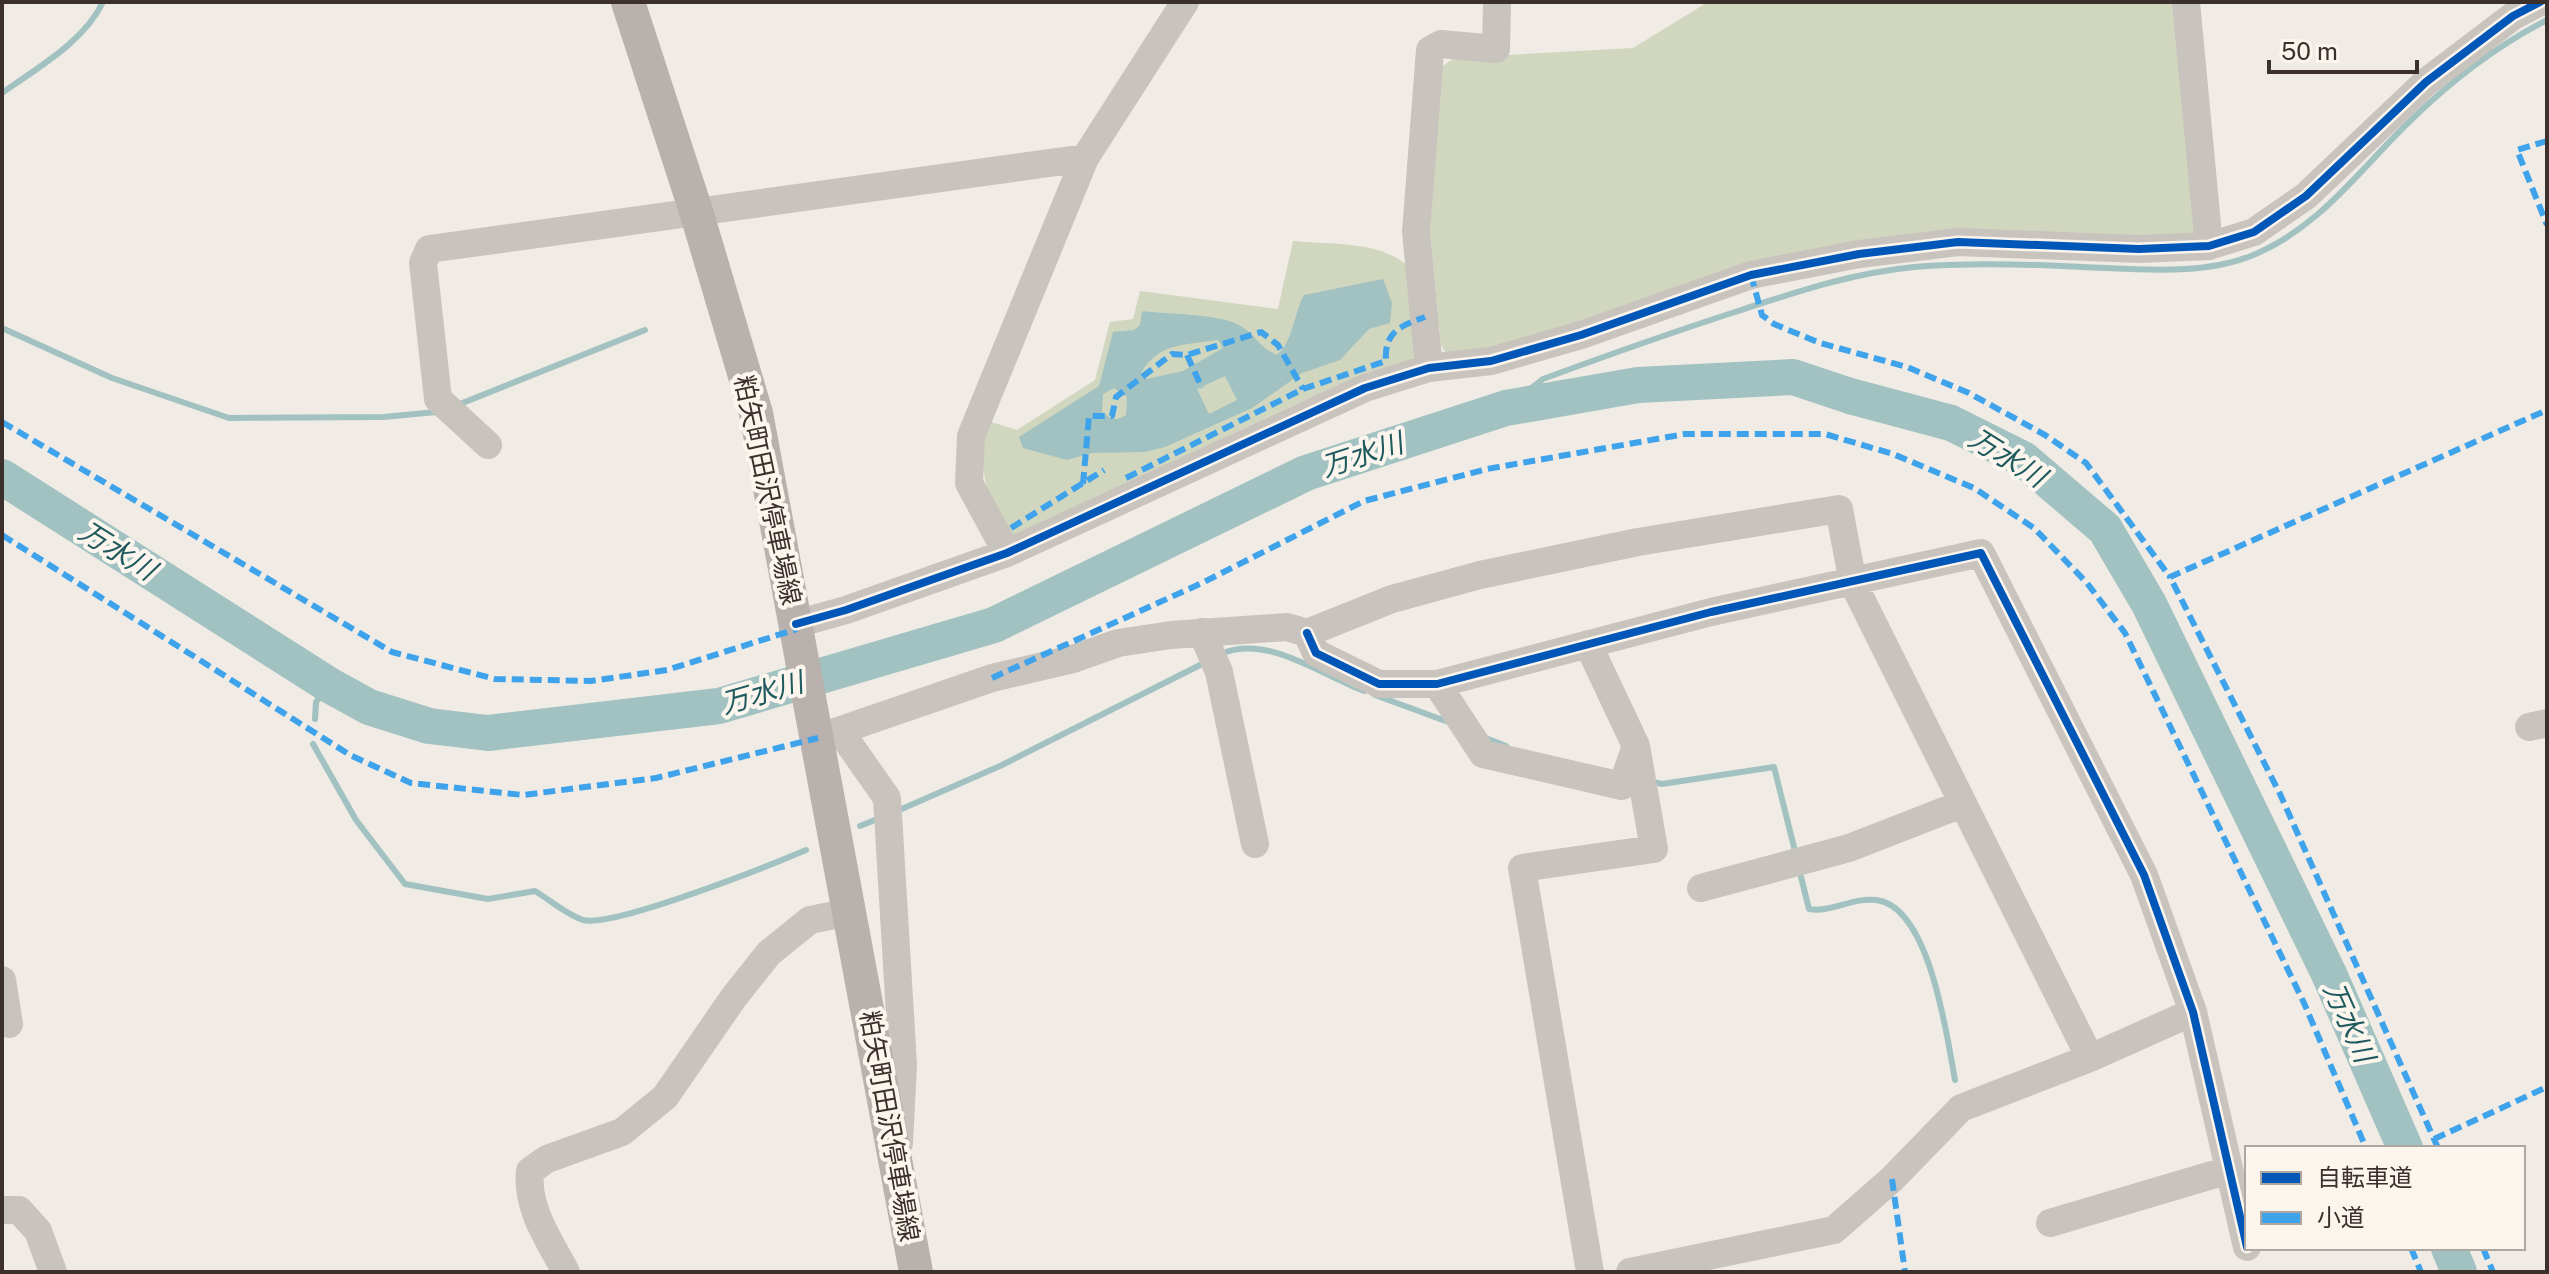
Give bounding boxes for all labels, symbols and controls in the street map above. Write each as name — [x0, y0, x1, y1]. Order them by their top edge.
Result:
scale bar — [2269, 24, 2417, 74]
text: 50 m — [2281, 37, 2338, 65]
street label: 粕矢町田沢停車場線 — [729, 372, 807, 608]
water label: 万水川 — [1964, 421, 2055, 495]
water label: 万水川 — [1317, 424, 1410, 483]
water label: 万水川 — [74, 514, 165, 588]
water label: 万水川 — [717, 664, 810, 719]
water label: 万水川 — [2318, 977, 2383, 1070]
street label: 粕矢町田沢停車場線 — [854, 1008, 926, 1244]
legend — [2245, 1146, 2525, 1250]
text: 自転車道 — [2317, 1163, 2413, 1191]
text: 小道 — [2317, 1203, 2365, 1231]

